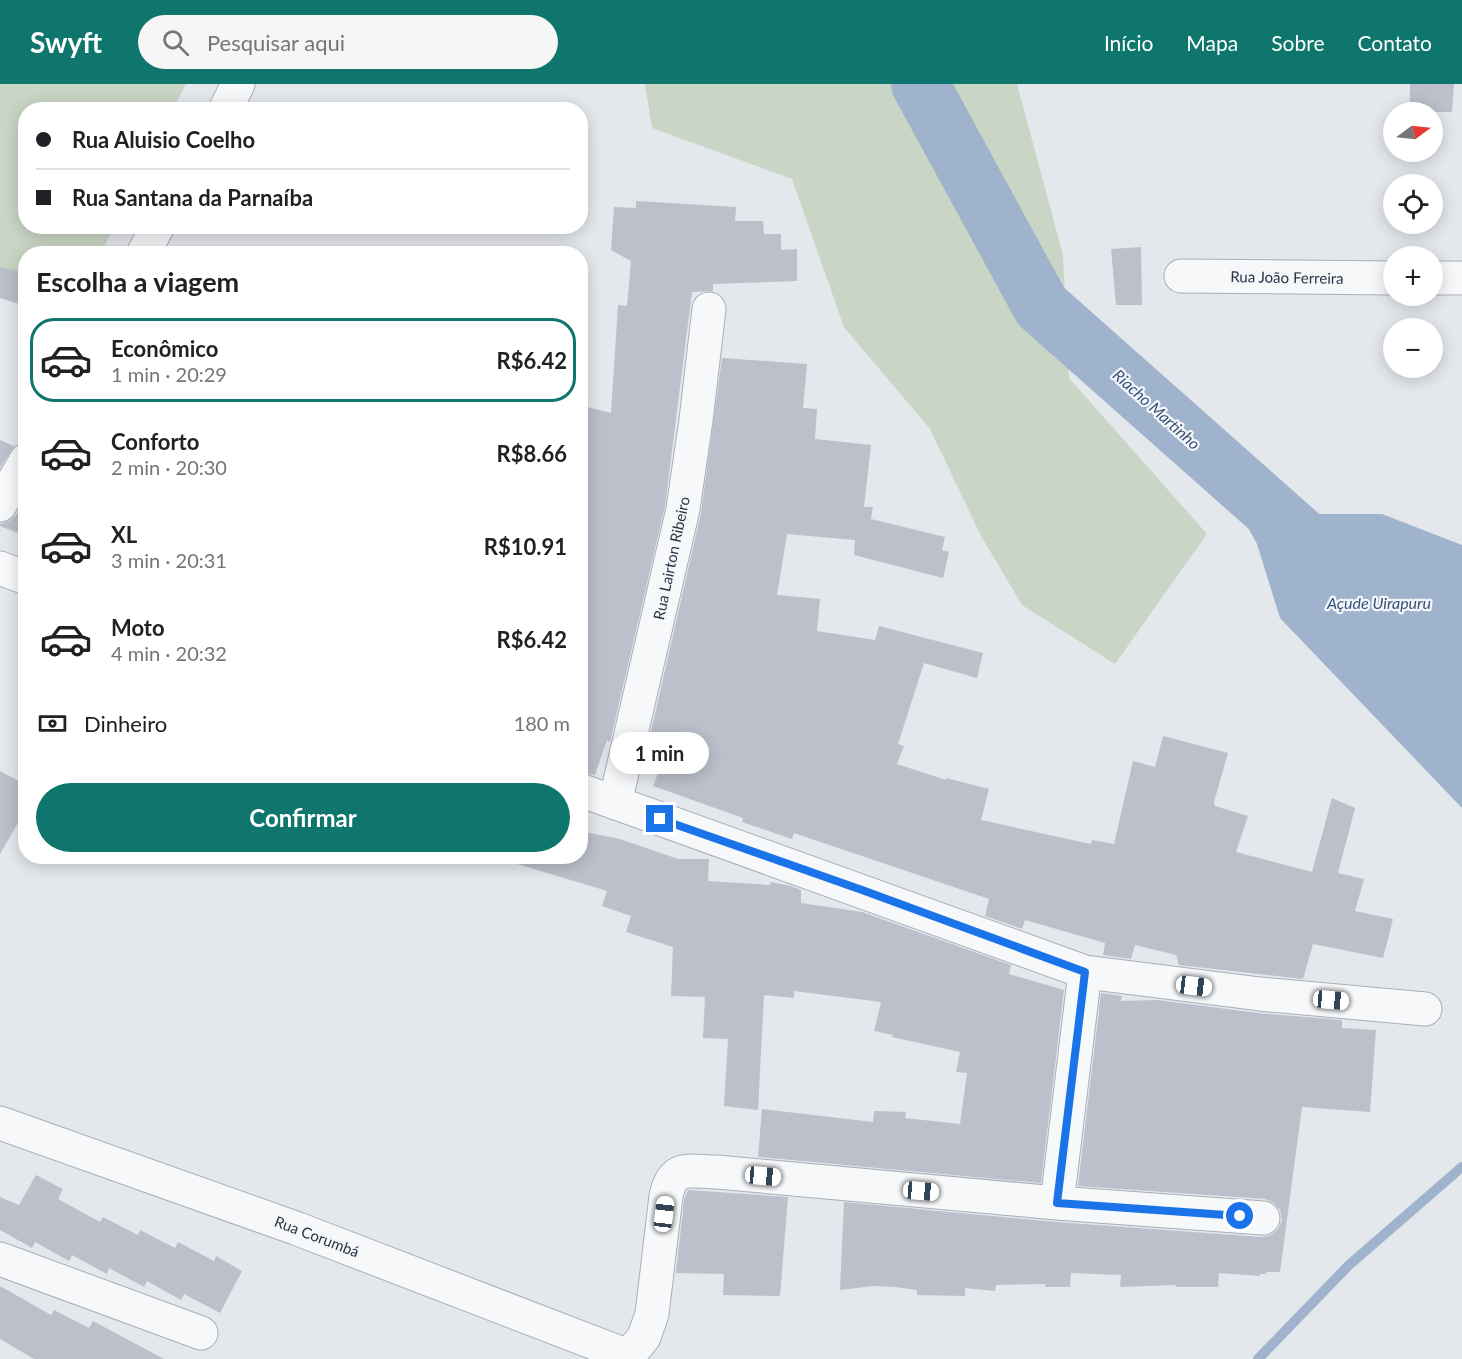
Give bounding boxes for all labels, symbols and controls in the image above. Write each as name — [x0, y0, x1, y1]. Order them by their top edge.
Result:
search box — [138, 15, 558, 69]
text: Swyft — [30, 25, 102, 59]
icon: search — [159, 26, 192, 59]
text: Pesquisar aqui — [207, 29, 345, 56]
text: Início — [1104, 30, 1153, 55]
text: Mapa — [1186, 30, 1238, 55]
text: Sobre — [1271, 30, 1324, 55]
text: Contato — [1357, 30, 1432, 55]
north arrow — [1383, 102, 1443, 162]
map controls — [1383, 102, 1443, 378]
text: Rua Aluisio Coelho — [72, 126, 255, 153]
button: locate — [1383, 174, 1443, 234]
text: Rua Santana da Parnaíba — [72, 184, 313, 211]
button: + — [1383, 246, 1443, 306]
text: Escolha a viagem — [36, 265, 239, 298]
street label: Rua João Ferreira — [1230, 267, 1344, 287]
button: − — [1383, 318, 1443, 378]
icon: car — [39, 333, 93, 387]
text: Econômico — [111, 335, 218, 362]
text: R$6.42 — [497, 347, 567, 374]
text: 1 min · 20:29 — [111, 362, 227, 386]
water label: Riacho Martinho — [1110, 365, 1204, 453]
icon: car — [39, 426, 93, 480]
text: Conforto — [111, 428, 199, 455]
text: R$8.66 — [497, 440, 567, 467]
text: 2 min · 20:30 — [111, 455, 227, 479]
street label: Rua Lairton Ribeiro — [649, 495, 693, 621]
icon: car — [39, 519, 93, 573]
text: XL — [111, 521, 137, 548]
text: R$10.91 — [484, 533, 567, 560]
text: 3 min · 20:31 — [111, 548, 227, 572]
water label: Açude Uirapuru — [1326, 593, 1431, 612]
icon: car — [39, 612, 93, 666]
text: Moto — [111, 614, 165, 641]
text: R$6.42 — [497, 626, 567, 653]
text: 4 min · 20:32 — [111, 641, 227, 665]
icon: cash — [36, 707, 69, 740]
text: Dinheiro — [84, 710, 167, 737]
text: 180 m — [514, 711, 570, 735]
callout: 1 min — [610, 732, 710, 774]
text: 1 min — [635, 741, 684, 765]
button: Confirmar — [36, 783, 570, 852]
route end — [646, 805, 673, 832]
car — [1175, 975, 1213, 997]
car — [1312, 989, 1350, 1011]
car — [744, 1165, 782, 1187]
car — [902, 1180, 940, 1202]
car — [653, 1195, 675, 1233]
route start — [1226, 1202, 1253, 1229]
street label: Rua Corumbá — [272, 1212, 362, 1260]

